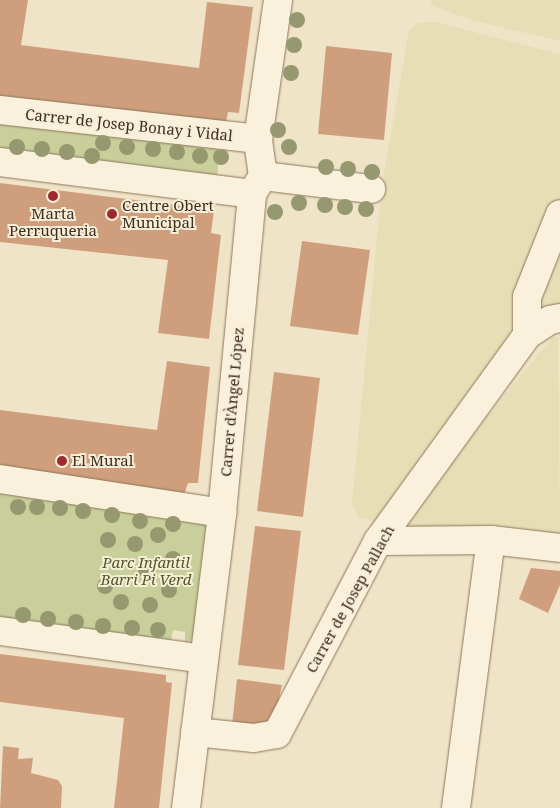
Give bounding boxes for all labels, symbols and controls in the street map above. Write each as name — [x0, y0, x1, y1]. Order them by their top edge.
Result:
street label: Carrer de Josep Bonay i Vidal — [24, 105, 234, 145]
marker: Marta Perruqueria — [47, 190, 59, 202]
place label: Centre Obert Municipal — [122, 196, 214, 231]
place label: Marta Perruqueria — [9, 204, 97, 239]
marker: Centre Obert Municipal — [106, 208, 118, 220]
street label: Carrer d'Àngel López — [217, 327, 247, 477]
place label: El Mural — [72, 452, 133, 470]
marker: El Mural — [56, 455, 68, 467]
street label: Carrer de Josep Pallach — [302, 522, 398, 676]
park label: Parc Infantil Barri Pi Verd — [101, 553, 191, 588]

